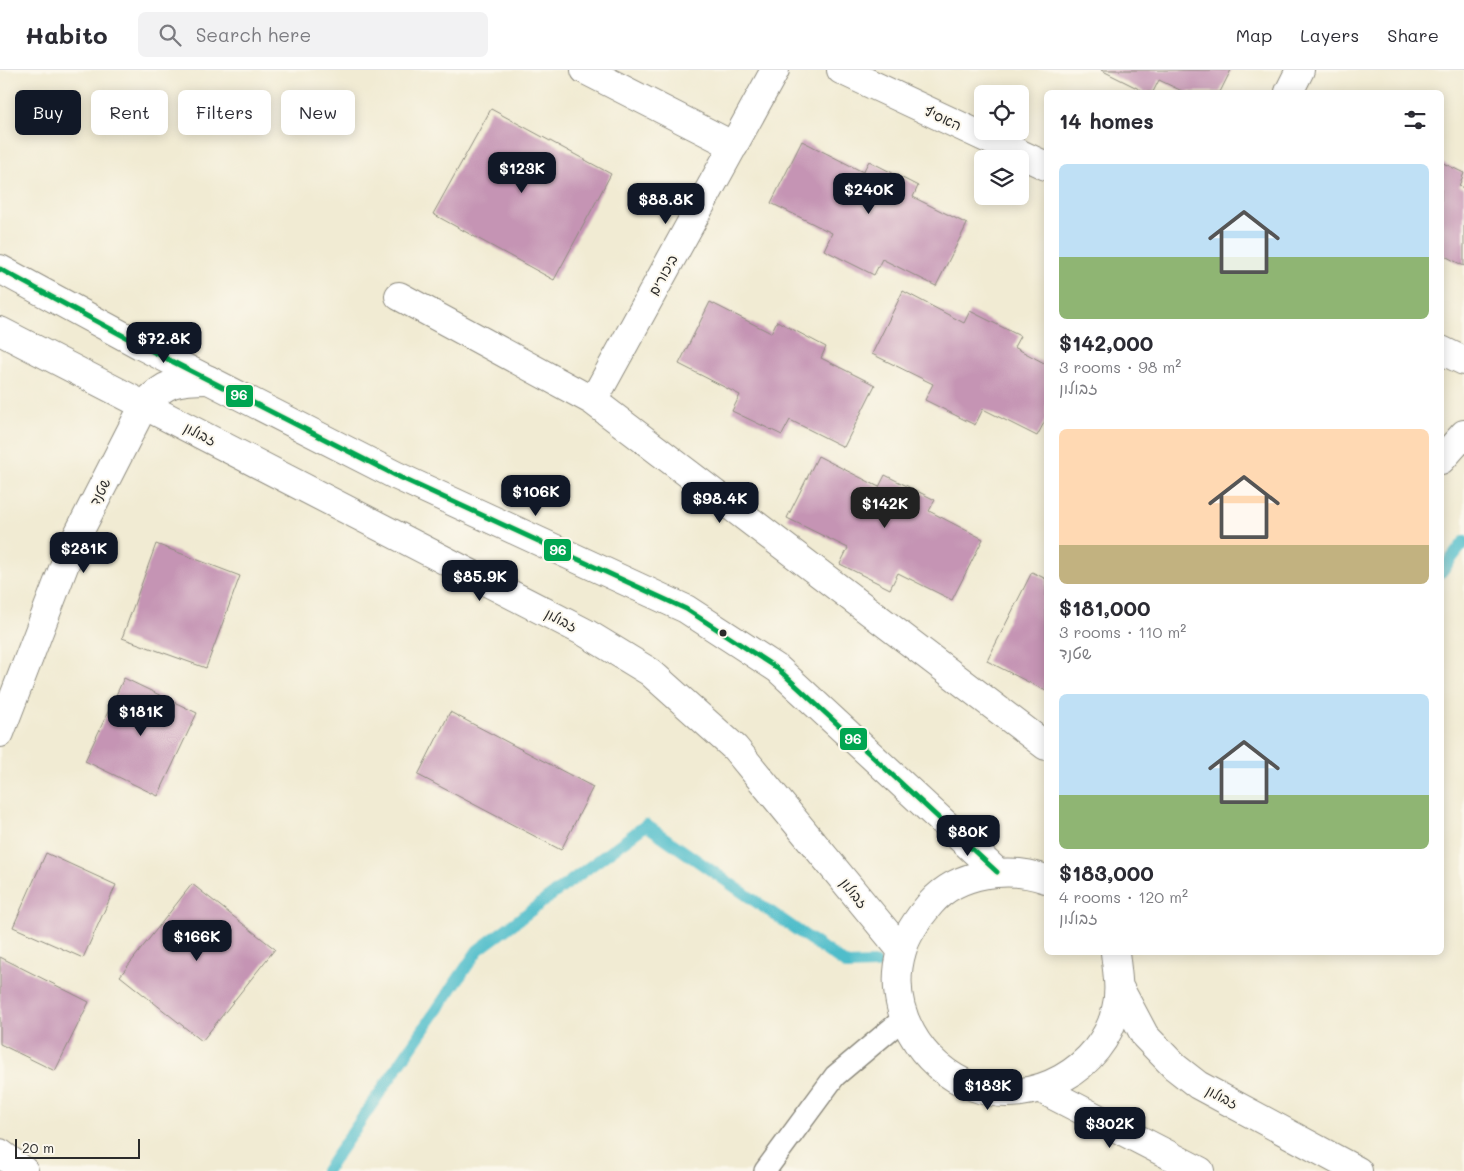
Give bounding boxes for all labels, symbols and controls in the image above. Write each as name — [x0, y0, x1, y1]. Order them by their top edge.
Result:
search box — [138, 12, 488, 57]
text: Habito — [25, 19, 108, 50]
icon: search — [156, 21, 184, 49]
text: Search here — [196, 22, 311, 47]
text: Map — [1236, 23, 1272, 47]
text: Layers — [1300, 23, 1359, 47]
text: Share — [1387, 23, 1439, 47]
map controls — [974, 85, 1029, 205]
button: locate — [974, 85, 1029, 140]
chip: Buy — [15, 90, 81, 135]
chip: Rent — [91, 90, 168, 135]
chip: Filters — [178, 90, 271, 135]
chip: New — [281, 90, 355, 135]
street label: האסיף — [921, 101, 965, 134]
icon: filters — [1401, 106, 1429, 134]
text: 14 homes — [1059, 107, 1154, 134]
button: layers — [974, 150, 1029, 205]
pin: $123K — [487, 152, 557, 194]
text: $123K — [499, 157, 545, 178]
pin: $240K — [834, 172, 904, 215]
text: $240K — [844, 178, 894, 199]
pin: $88.8K — [625, 182, 707, 225]
text: $88.8K — [638, 188, 694, 209]
icon: home — [1199, 197, 1289, 287]
street label: ביכורים — [644, 251, 681, 298]
pin: $72.8K — [123, 322, 205, 364]
text: $72.8K — [137, 327, 191, 348]
text: $142,000 — [1059, 329, 1153, 356]
text: 3 rooms · 98 m² — [1059, 356, 1181, 377]
text: זבולון — [1059, 377, 1098, 398]
line badge: 96 — [225, 384, 254, 408]
text: 96 — [231, 385, 247, 404]
street label: זבולון — [181, 417, 220, 450]
icon: home — [1199, 462, 1289, 552]
street label: שטנד — [85, 474, 115, 509]
pin: $106K — [501, 474, 571, 517]
text: $106K — [512, 480, 560, 501]
pin: $98.4K — [679, 482, 761, 524]
pin: $142K — [850, 486, 920, 529]
text: $98.4K — [692, 487, 748, 508]
text: $142K — [862, 492, 908, 513]
pin: $281K — [49, 532, 119, 574]
text: $281K — [61, 537, 107, 558]
line badge: 96 — [543, 538, 572, 562]
text: 96 — [550, 540, 566, 559]
pin: $85.9K — [439, 560, 521, 602]
text: $85.9K — [453, 565, 507, 586]
text: $181,000 — [1059, 594, 1151, 621]
street label: זבולון — [542, 603, 581, 636]
text: 3 rooms · 110 m² — [1059, 621, 1186, 642]
unlabelled marker — [718, 628, 728, 638]
text: שטנד — [1059, 642, 1092, 663]
pin: $181K — [106, 694, 176, 737]
text: $181K — [119, 700, 163, 721]
line badge: 96 — [839, 727, 868, 751]
icon: home — [1199, 727, 1289, 817]
text: 96 — [845, 729, 861, 748]
pin: $80K — [938, 814, 998, 857]
text: $80K — [948, 820, 988, 841]
text: $183,000 — [1059, 859, 1154, 886]
street label: זבולון — [836, 874, 872, 912]
text: 4 rooms · 120 m² — [1059, 886, 1188, 907]
text: זבולון — [1059, 907, 1098, 928]
pin: $166K — [162, 920, 232, 962]
text: $166K — [174, 925, 220, 946]
pin: $183K — [953, 1068, 1023, 1111]
text: $183K — [964, 1074, 1012, 1095]
street label: זבולון — [1203, 1080, 1242, 1113]
pin: $302K — [1075, 1106, 1145, 1149]
text: $302K — [1085, 1112, 1135, 1133]
scale bar — [15, 1136, 140, 1159]
text: 20 m — [22, 1138, 54, 1157]

